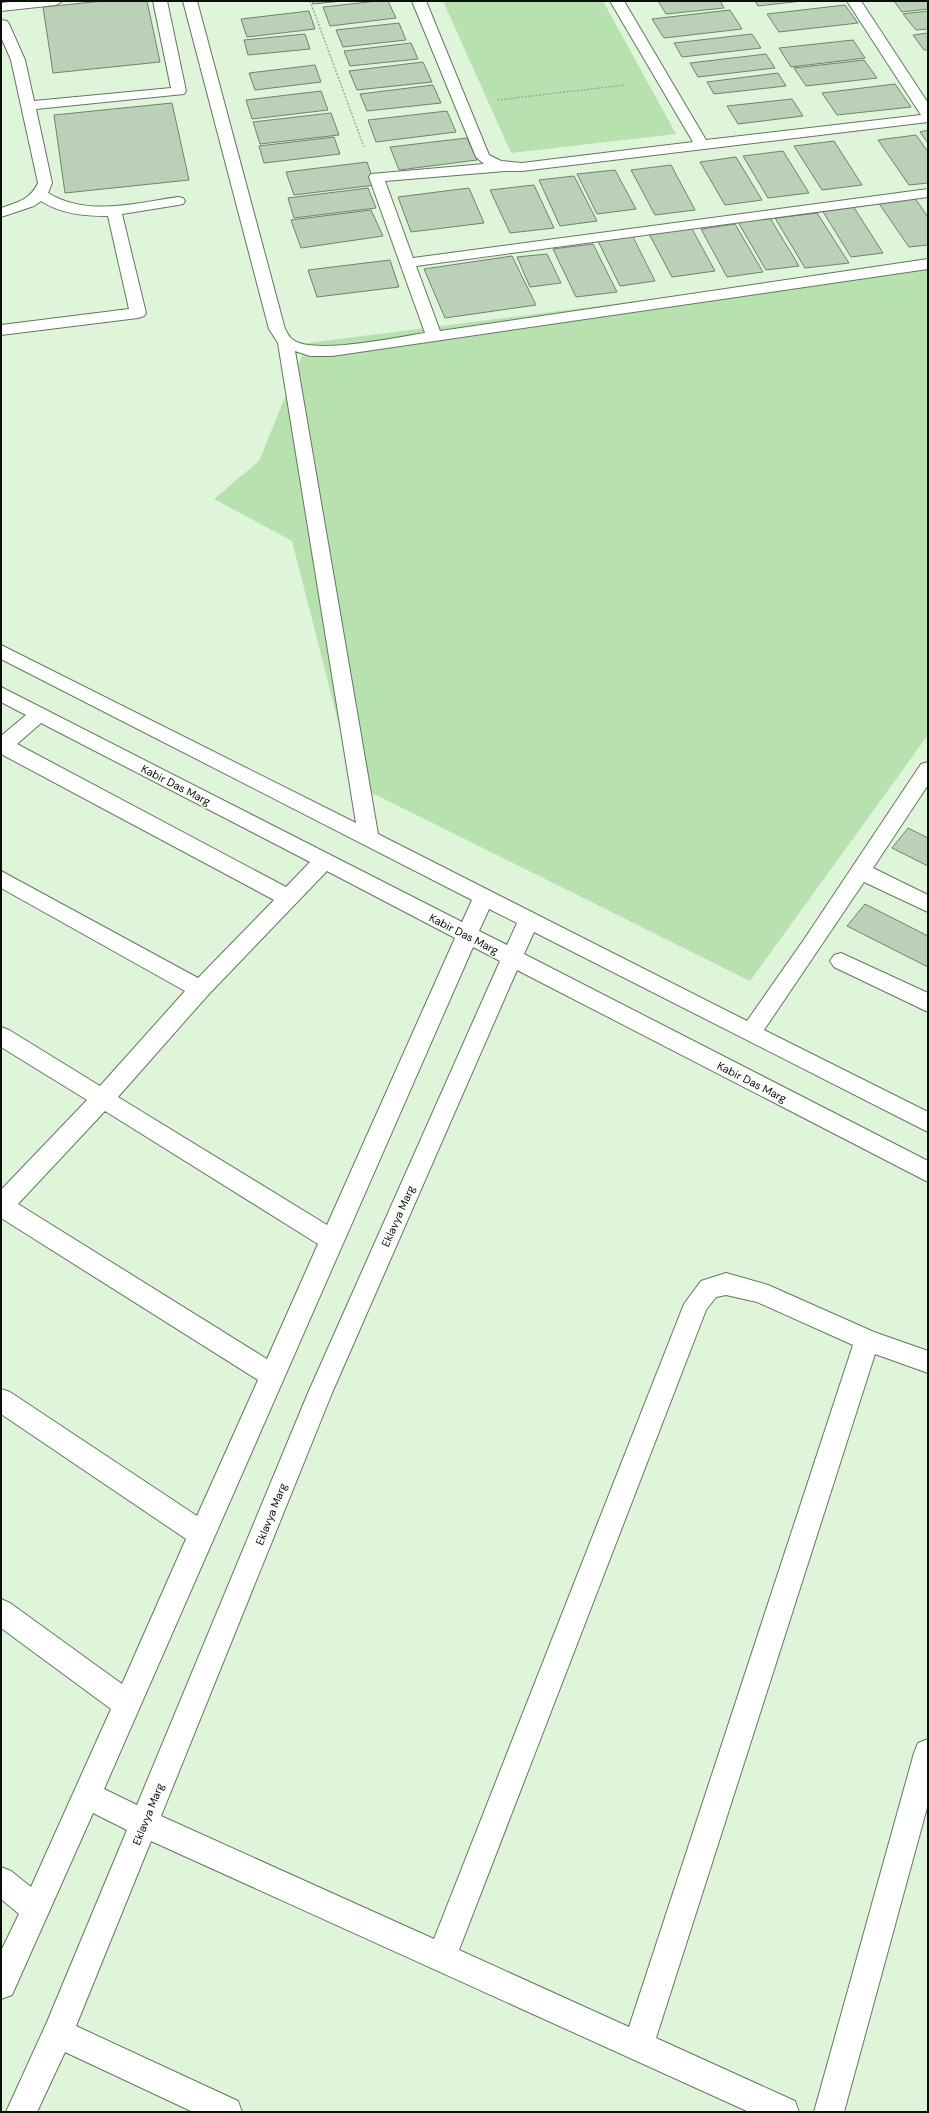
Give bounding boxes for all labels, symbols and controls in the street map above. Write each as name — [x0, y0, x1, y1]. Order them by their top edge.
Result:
street label: Kabir Das Marg — [139, 762, 213, 808]
street label: Kabir Das Marg — [427, 911, 501, 957]
street label: Kabir Das Marg — [715, 1059, 789, 1105]
street label: Eklavya Marg — [378, 1183, 418, 1249]
street label: Eklavya Marg — [252, 1481, 290, 1547]
street label: Eklavya Marg — [129, 1781, 167, 1847]

